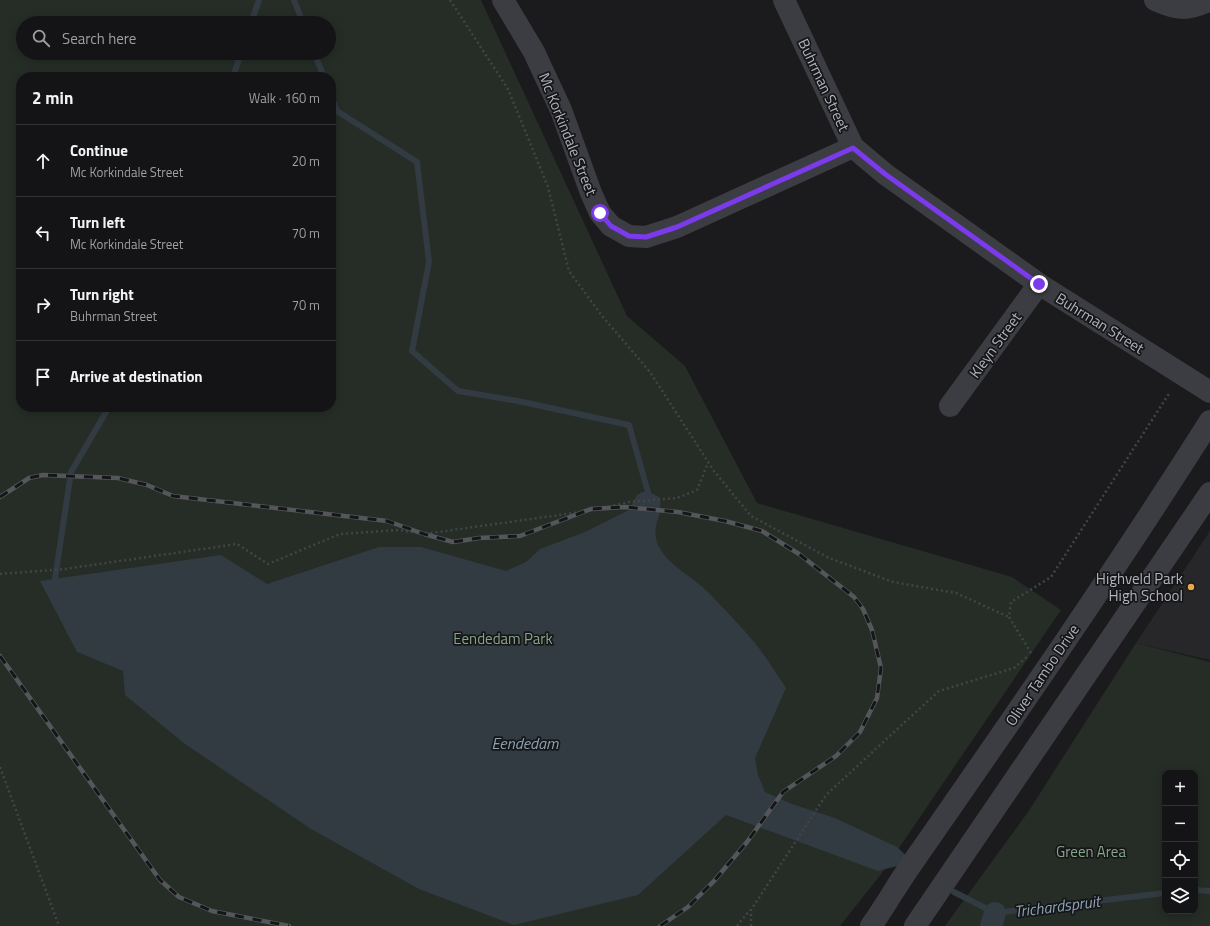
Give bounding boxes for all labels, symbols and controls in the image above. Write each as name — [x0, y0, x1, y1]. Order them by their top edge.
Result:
search box — [16, 16, 336, 60]
icon: search — [30, 27, 52, 49]
text: Search here — [62, 27, 136, 50]
street label: Buhrman Street — [792, 35, 856, 136]
street label: Mc Korkindale Street — [533, 69, 603, 200]
text: 2 min — [32, 85, 73, 111]
text: Walk · 160 m — [249, 88, 320, 108]
text: Continue — [70, 139, 128, 162]
icon: ahead — [32, 150, 54, 172]
text: 20 m — [292, 151, 320, 171]
text: Mc Korkindale Street — [70, 162, 183, 182]
route start — [591, 204, 609, 222]
text: Turn left — [70, 211, 125, 234]
icon: left — [32, 222, 54, 244]
text: 70 m — [292, 223, 320, 243]
text: Mc Korkindale Street — [70, 234, 183, 254]
route end — [1030, 275, 1048, 293]
text: Turn right — [70, 283, 134, 306]
street label: Buhrman Street — [1051, 287, 1149, 360]
icon: right — [32, 294, 54, 316]
text: 70 m — [292, 295, 320, 315]
text: Buhrman Street — [70, 306, 157, 326]
street label: Kleyn Street — [963, 307, 1027, 383]
text: Arrive at destination — [70, 365, 203, 388]
icon: arrive — [32, 366, 54, 388]
place label: Highveld Park High School — [1096, 567, 1183, 607]
marker: Highveld Park High School — [1186, 582, 1196, 592]
street label: Oliver Tambo Drive — [999, 620, 1085, 730]
park label: Eendedam Park — [453, 627, 553, 650]
water label: Eendedam — [491, 731, 559, 755]
map controls — [1162, 770, 1198, 914]
button: + — [1162, 770, 1198, 806]
button: − — [1162, 806, 1198, 842]
park label: Green Area — [1056, 840, 1126, 863]
button: locate — [1162, 842, 1198, 878]
button: layers — [1162, 878, 1198, 914]
water label: Trichardspruit — [1013, 889, 1103, 923]

